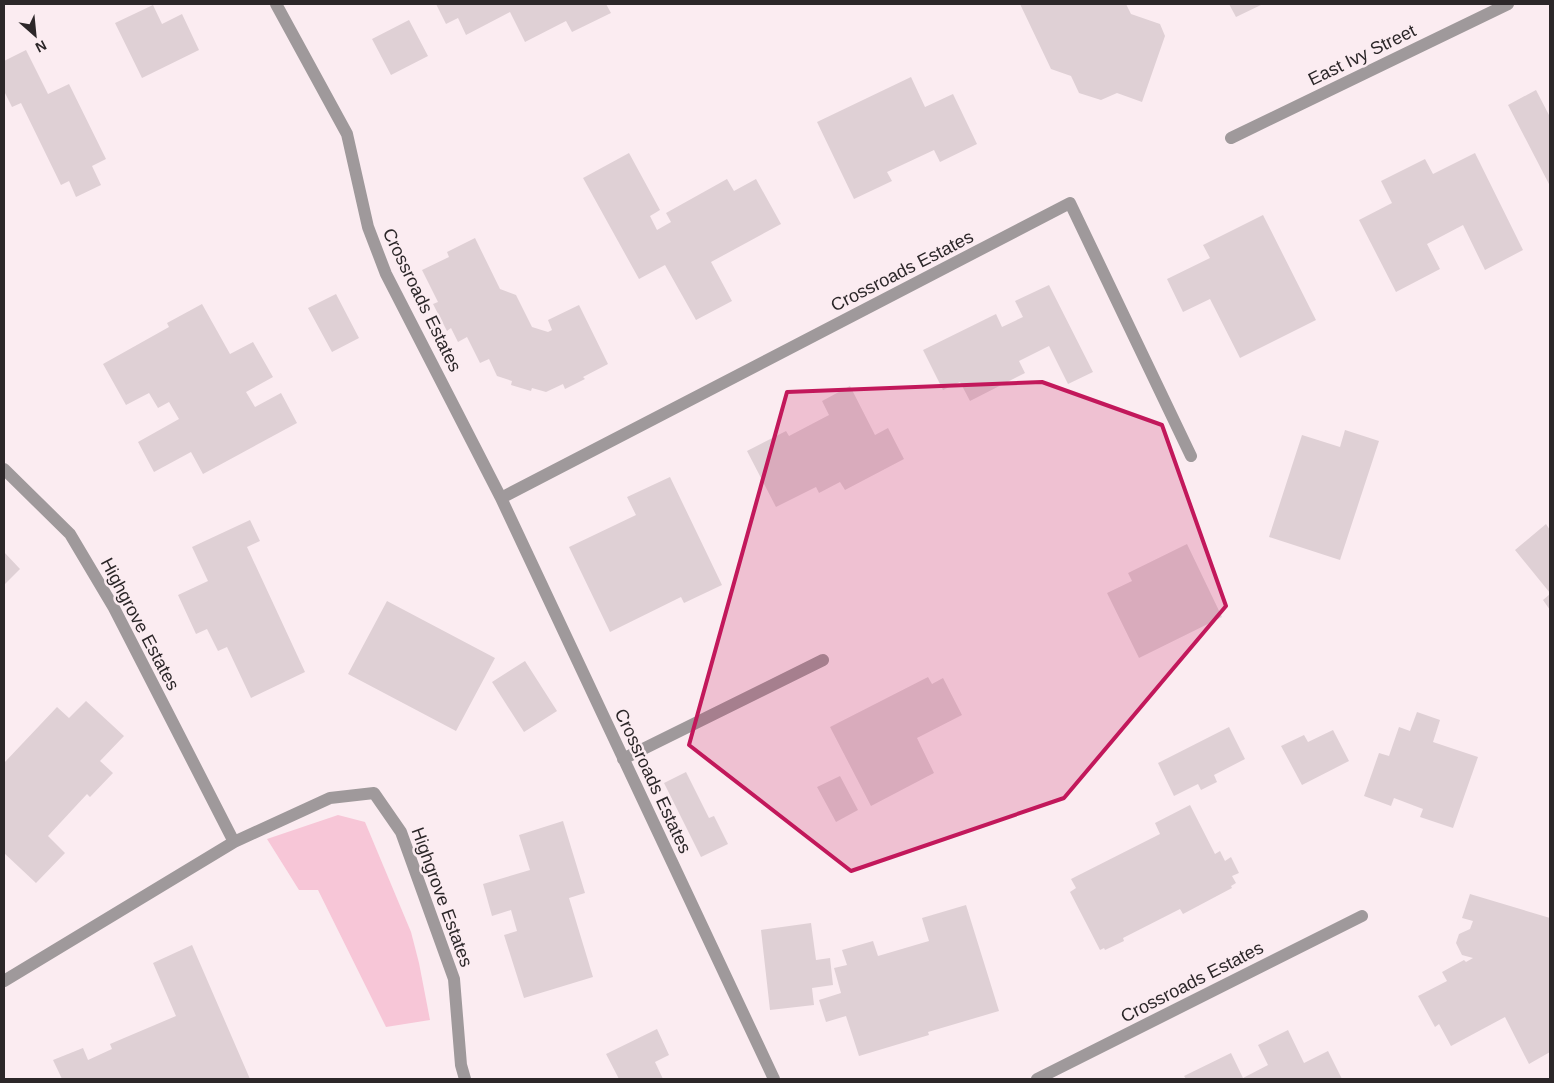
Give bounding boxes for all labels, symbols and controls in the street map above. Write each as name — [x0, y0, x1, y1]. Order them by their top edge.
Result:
north arrow — [10, 10, 60, 60]
street label: East Ivy Street — [1305, 20, 1419, 90]
text: N — [33, 37, 49, 56]
street label: Crossroads Estates — [379, 225, 465, 375]
street label: Crossroads Estates — [827, 226, 977, 316]
street label: Highgrove Estates — [97, 554, 183, 694]
street label: Crossroads Estates — [611, 706, 695, 856]
street label: Highgrove Estates — [407, 824, 477, 970]
street label: Crossroads Estates — [1117, 937, 1267, 1027]

